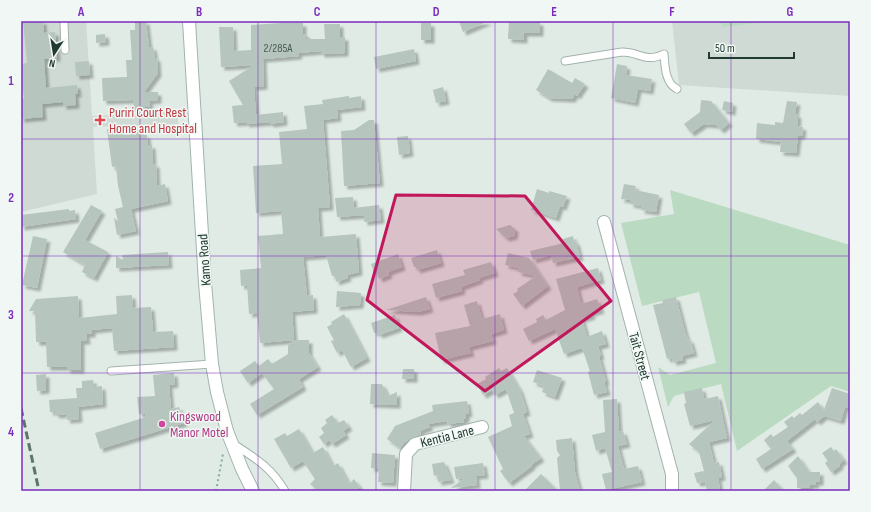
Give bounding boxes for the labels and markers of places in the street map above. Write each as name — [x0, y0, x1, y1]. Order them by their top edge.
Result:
place label: Puriri Court Rest Home and Hospital — [109, 104, 197, 137]
marker: Puriri Court Rest Home and Hospital — [94, 114, 106, 126]
place label: Kingswood Manor Motel — [170, 408, 228, 441]
marker: Kingswood Manor Motel — [157, 419, 167, 429]

